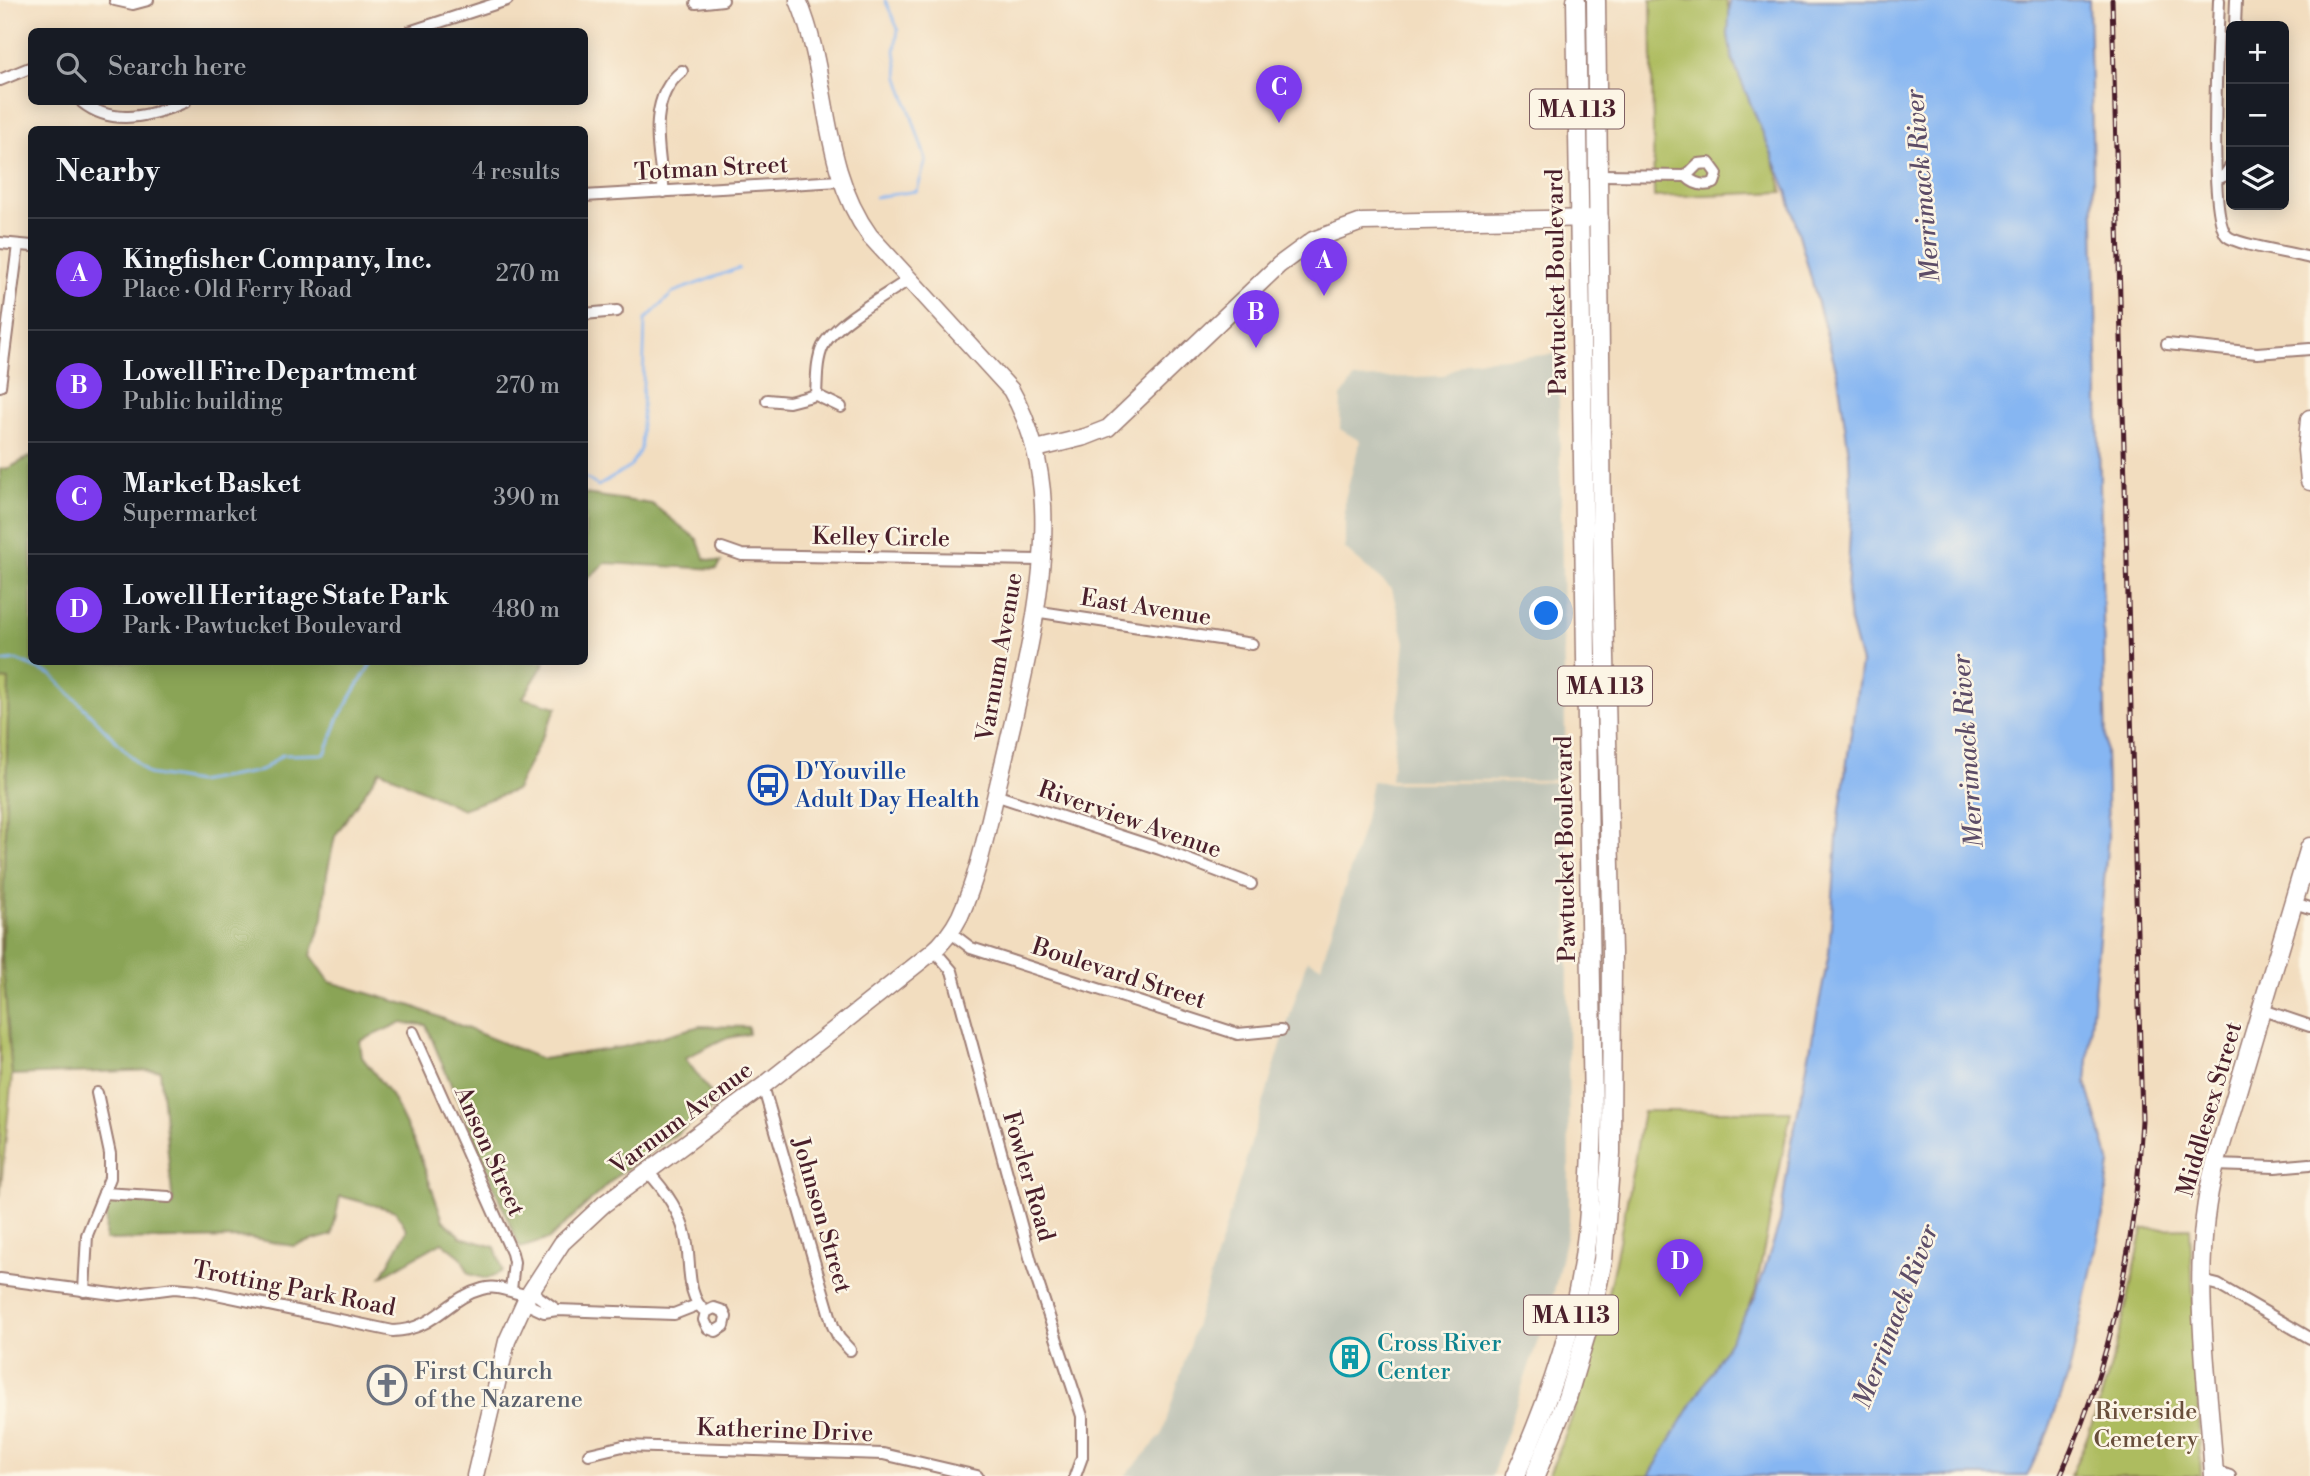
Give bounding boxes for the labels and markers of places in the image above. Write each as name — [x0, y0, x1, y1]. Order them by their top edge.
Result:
pin: C — [1256, 65, 1302, 123]
pin: A — [1301, 238, 1347, 296]
pin: B — [1233, 290, 1279, 348]
place label: D'Youville Adult Day Health — [794, 757, 980, 815]
bus stop icon: D'Youville Adult Day Health — [747, 764, 789, 806]
pin: D — [1657, 1239, 1703, 1297]
place label: Cross River Center — [1377, 1329, 1502, 1387]
building icon: Cross River Center — [1329, 1336, 1371, 1378]
place label: First Church of the Nazarene — [414, 1357, 583, 1415]
church icon: First Church of the Nazarene — [366, 1364, 408, 1406]

